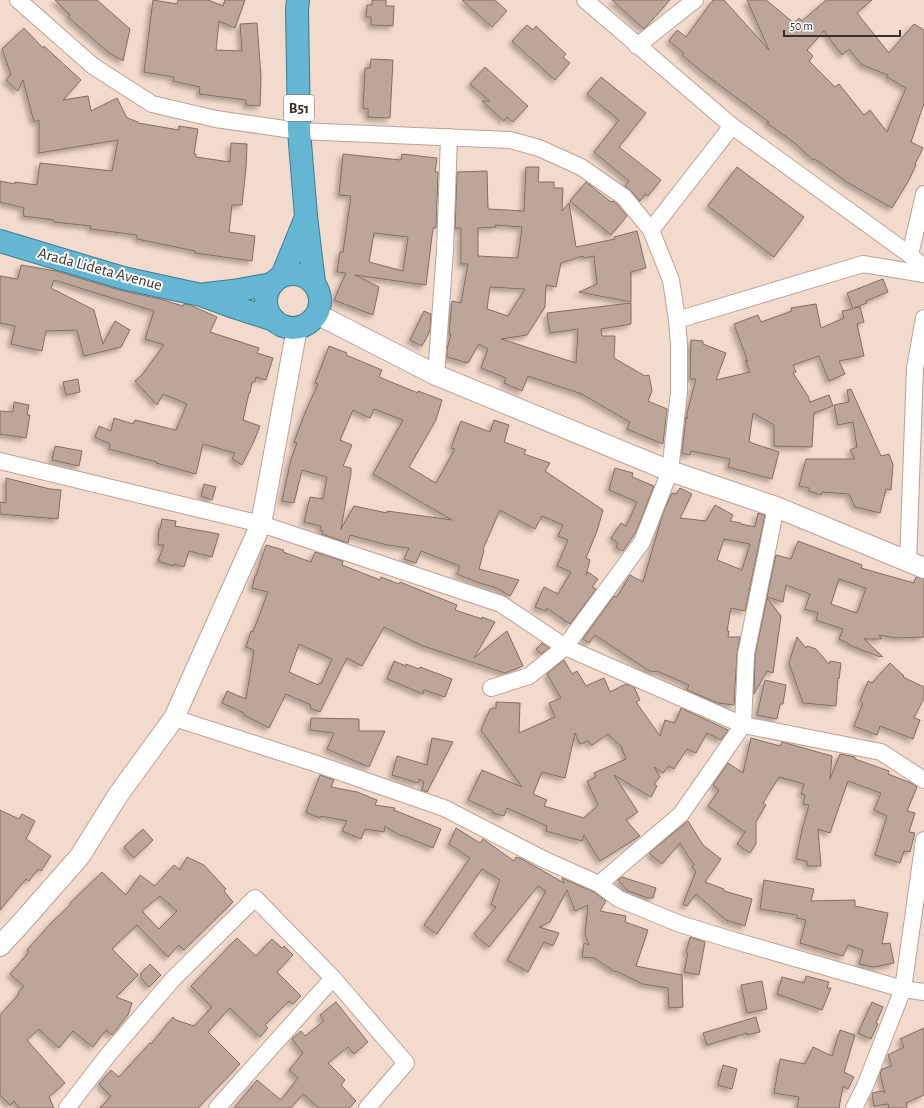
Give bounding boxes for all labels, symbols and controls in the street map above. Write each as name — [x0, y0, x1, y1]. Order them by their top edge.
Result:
scale bar — [784, 12, 900, 38]
text: 50 m — [790, 20, 813, 32]
road number: B51 — [284, 95, 314, 121]
street label: Arada Lideta Avenue — [36, 245, 164, 293]

